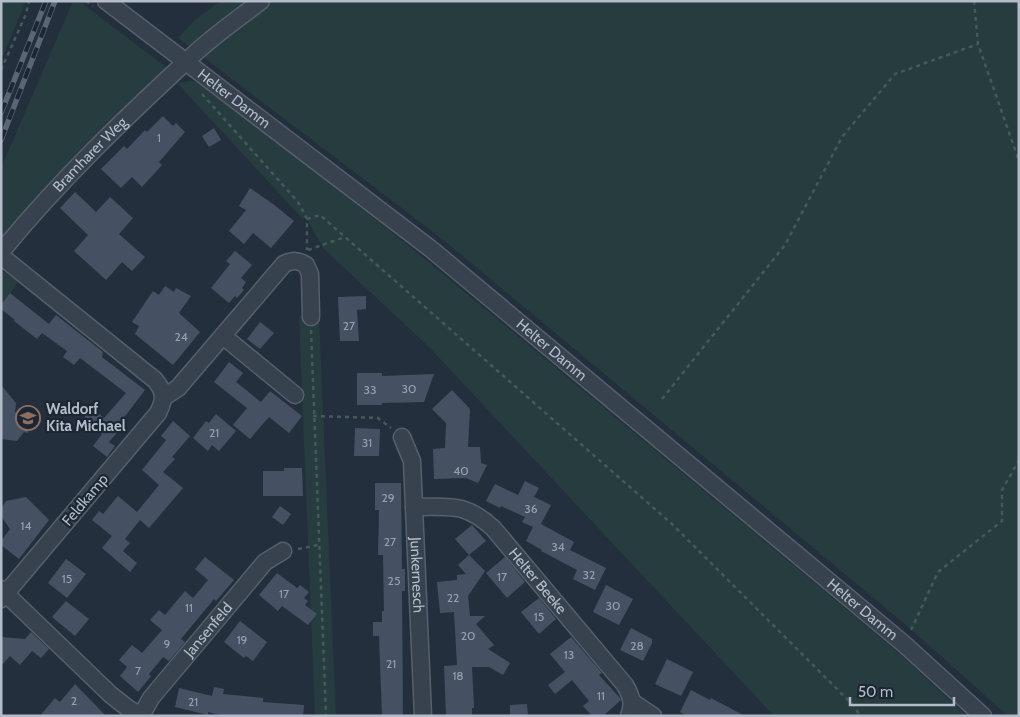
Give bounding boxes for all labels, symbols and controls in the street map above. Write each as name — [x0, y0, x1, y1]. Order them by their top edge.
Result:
street label: Helter Damm — [194, 65, 274, 132]
street label: Bramharer Weg — [49, 113, 131, 196]
house number: 1 — [157, 130, 161, 145]
street label: Helter Damm — [513, 315, 591, 384]
house number: 27 — [343, 318, 355, 333]
house number: 24 — [174, 329, 188, 344]
house number: 30 — [402, 381, 416, 396]
house number: 33 — [364, 382, 376, 397]
place label: Waldorf Kita Michael — [46, 400, 126, 435]
school or university icon: Waldorf Kita Michael — [15, 405, 41, 431]
house number: 21 — [209, 425, 219, 440]
house number: 31 — [362, 435, 372, 450]
house number: 40 — [453, 463, 469, 478]
street label: Feldkamp — [58, 470, 112, 530]
house number: 29 — [381, 490, 395, 505]
house number: 36 — [524, 501, 538, 516]
house number: 14 — [21, 518, 31, 533]
house number: 27 — [384, 534, 396, 549]
street label: Junkernesch — [406, 536, 428, 613]
house number: 34 — [551, 539, 565, 554]
street label: Helter Beeke — [505, 544, 571, 618]
house number: 32 — [583, 567, 595, 582]
house number: 17 — [497, 569, 507, 584]
house number: 15 — [62, 571, 72, 586]
house number: 25 — [388, 573, 400, 588]
street label: Helter Damm — [823, 575, 902, 644]
house number: 17 — [279, 586, 289, 601]
house number: 22 — [447, 590, 459, 605]
house number: 30 — [606, 598, 620, 613]
street label: Jansenfeld — [179, 599, 236, 662]
house number: 11 — [185, 600, 193, 615]
house number: 15 — [534, 609, 544, 624]
house number: 20 — [461, 628, 475, 643]
house number: 19 — [237, 632, 248, 647]
house number: 9 — [164, 636, 171, 651]
house number: 28 — [630, 638, 644, 653]
house number: 13 — [564, 647, 574, 662]
house number: 21 — [386, 656, 396, 671]
house number: 7 — [135, 663, 141, 678]
house number: 18 — [452, 668, 464, 683]
scale bar — [850, 674, 954, 706]
text: 50 m — [858, 683, 893, 701]
house number: 11 — [597, 688, 605, 703]
house number: 2 — [71, 693, 77, 708]
house number: 21 — [188, 694, 198, 709]

